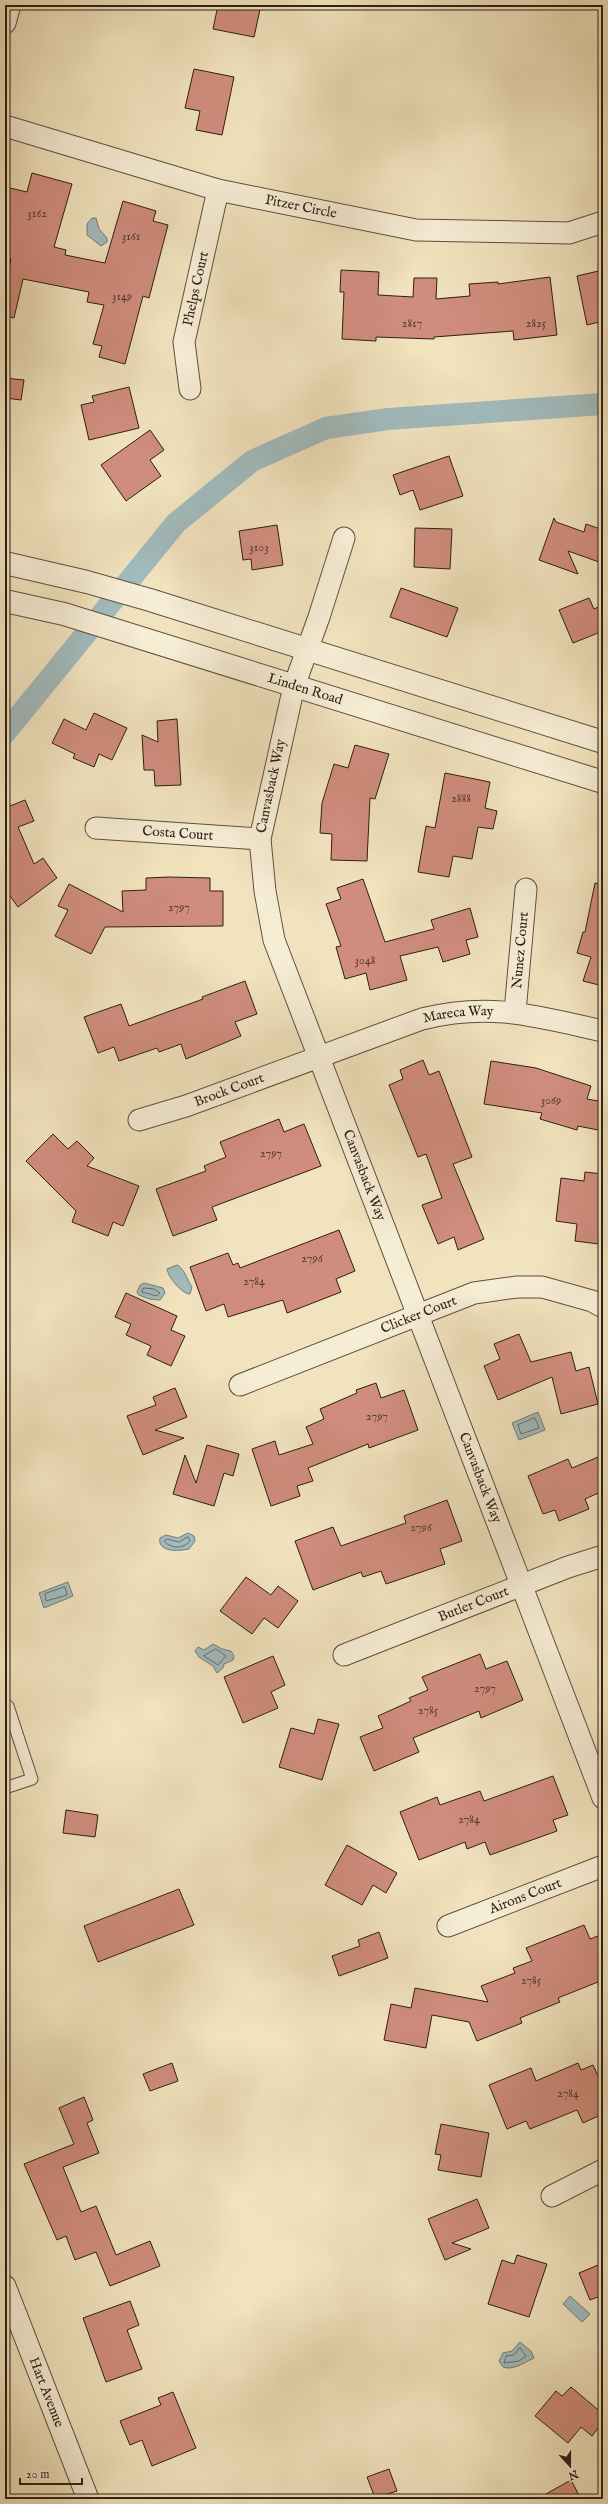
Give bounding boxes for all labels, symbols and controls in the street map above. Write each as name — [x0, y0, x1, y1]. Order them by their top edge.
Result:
street label: Pitzer Circle — [263, 191, 339, 223]
house number: 3162 — [27, 206, 47, 221]
house number: 3161 — [122, 229, 140, 244]
street label: Phelps Court — [179, 249, 213, 328]
house number: 3149 — [112, 289, 132, 304]
house number: 2817 — [402, 316, 422, 331]
house number: 2825 — [526, 316, 547, 331]
house number: 3103 — [249, 540, 269, 555]
street label: Linden Road — [266, 669, 345, 709]
street label: Canvasback Way — [252, 737, 290, 835]
house number: 2888 — [451, 791, 471, 806]
street label: Costa Court — [142, 822, 214, 845]
house number: 2797 — [168, 900, 190, 915]
street label: Nunez Court — [508, 911, 533, 989]
house number: 3048 — [355, 953, 376, 968]
street label: Mareca Way — [421, 1002, 494, 1027]
street label: Brock Court — [192, 1069, 267, 1111]
house number: 3069 — [541, 1093, 561, 1108]
street label: Canvasback Way — [339, 1127, 390, 1223]
house number: 2797 — [260, 1146, 282, 1161]
house number: 2796 — [301, 1251, 324, 1266]
house number: 2784 — [243, 1274, 265, 1289]
street label: Clicker Court — [378, 1292, 460, 1338]
house number: 2797 — [366, 1409, 388, 1424]
street label: Canvasback Way — [455, 1430, 506, 1526]
house number: 2796 — [410, 1520, 433, 1535]
street label: Butler Court — [435, 1582, 512, 1626]
house number: 2797 — [474, 1681, 496, 1696]
house number: 2785 — [418, 1703, 439, 1718]
house number: 2784 — [458, 1812, 480, 1827]
street label: Airons Court — [486, 1874, 564, 1919]
house number: 2785 — [521, 1973, 542, 1988]
house number: 2784 — [557, 2086, 579, 2101]
street label: Hart Avenue — [25, 2355, 68, 2430]
north arrow — [550, 2446, 590, 2486]
scale bar — [20, 2460, 82, 2486]
text: N — [566, 2466, 581, 2483]
text: 20 m — [26, 2467, 49, 2482]

